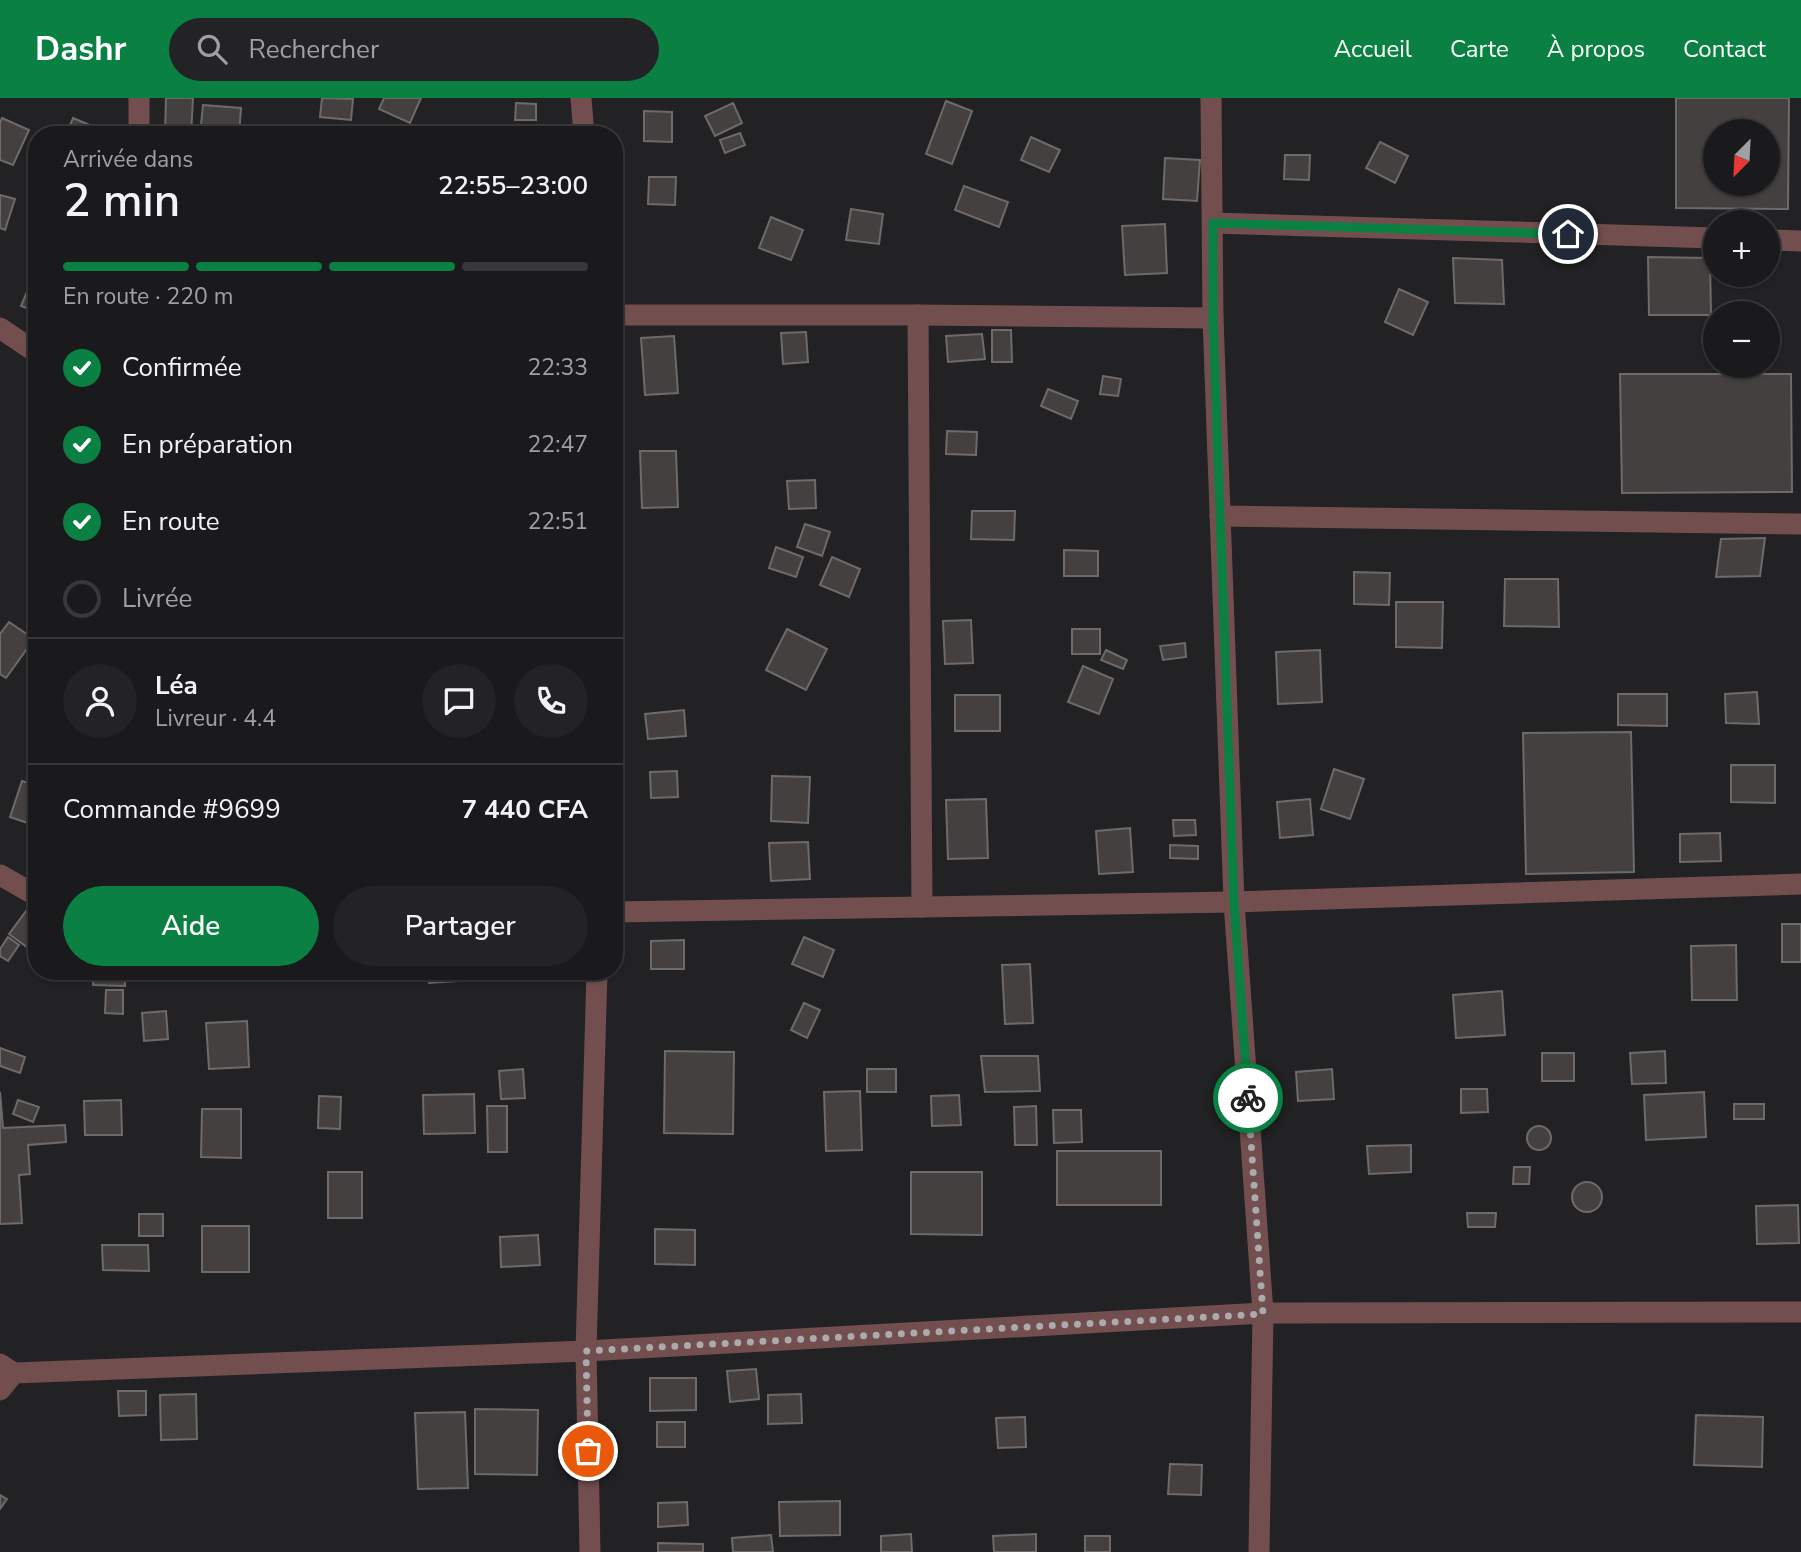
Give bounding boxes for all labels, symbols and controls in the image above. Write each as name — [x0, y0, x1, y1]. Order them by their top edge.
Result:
search box — [169, 18, 659, 81]
text: Dashr — [35, 27, 127, 72]
icon: search — [193, 30, 231, 68]
text: Rechercher — [249, 32, 379, 67]
text: Accueil — [1334, 33, 1412, 65]
text: Carte — [1450, 33, 1509, 65]
text: À propos — [1547, 33, 1645, 65]
text: Contact — [1683, 33, 1766, 65]
north arrow — [1703, 119, 1780, 196]
map controls — [1703, 119, 1780, 378]
text: Arrivée dans — [63, 144, 193, 175]
text: 22:55–23:00 — [438, 168, 588, 203]
text: 2 min — [63, 169, 180, 232]
pin — [1538, 204, 1598, 264]
button: + — [1703, 210, 1780, 287]
icon: home — [1549, 215, 1587, 253]
text: En route · 220 m — [63, 281, 233, 312]
button: − — [1703, 301, 1780, 378]
icon: check — [63, 349, 101, 387]
text: Confirmée — [122, 350, 242, 385]
text: 22:33 — [528, 352, 588, 383]
icon: check — [63, 426, 101, 464]
text: En préparation — [122, 427, 293, 462]
text: 22:47 — [528, 429, 588, 460]
icon: check — [63, 503, 101, 541]
text: En route — [122, 504, 220, 539]
text: 22:51 — [528, 506, 588, 537]
text: Livrée — [122, 581, 192, 616]
button: person — [63, 664, 137, 738]
button: chat — [422, 664, 496, 738]
button: phone — [514, 664, 588, 738]
text: Léa — [155, 668, 198, 703]
text: Livreur · 4.4 — [155, 703, 276, 734]
text: Commande #9699 — [63, 792, 281, 827]
text: 7 440 CFA — [461, 792, 588, 827]
button: Aide — [63, 886, 319, 966]
button: Partager — [333, 886, 588, 966]
courier — [1213, 1063, 1283, 1133]
icon: bike — [1229, 1079, 1267, 1117]
pin — [558, 1421, 618, 1481]
icon: bag — [569, 1432, 607, 1470]

